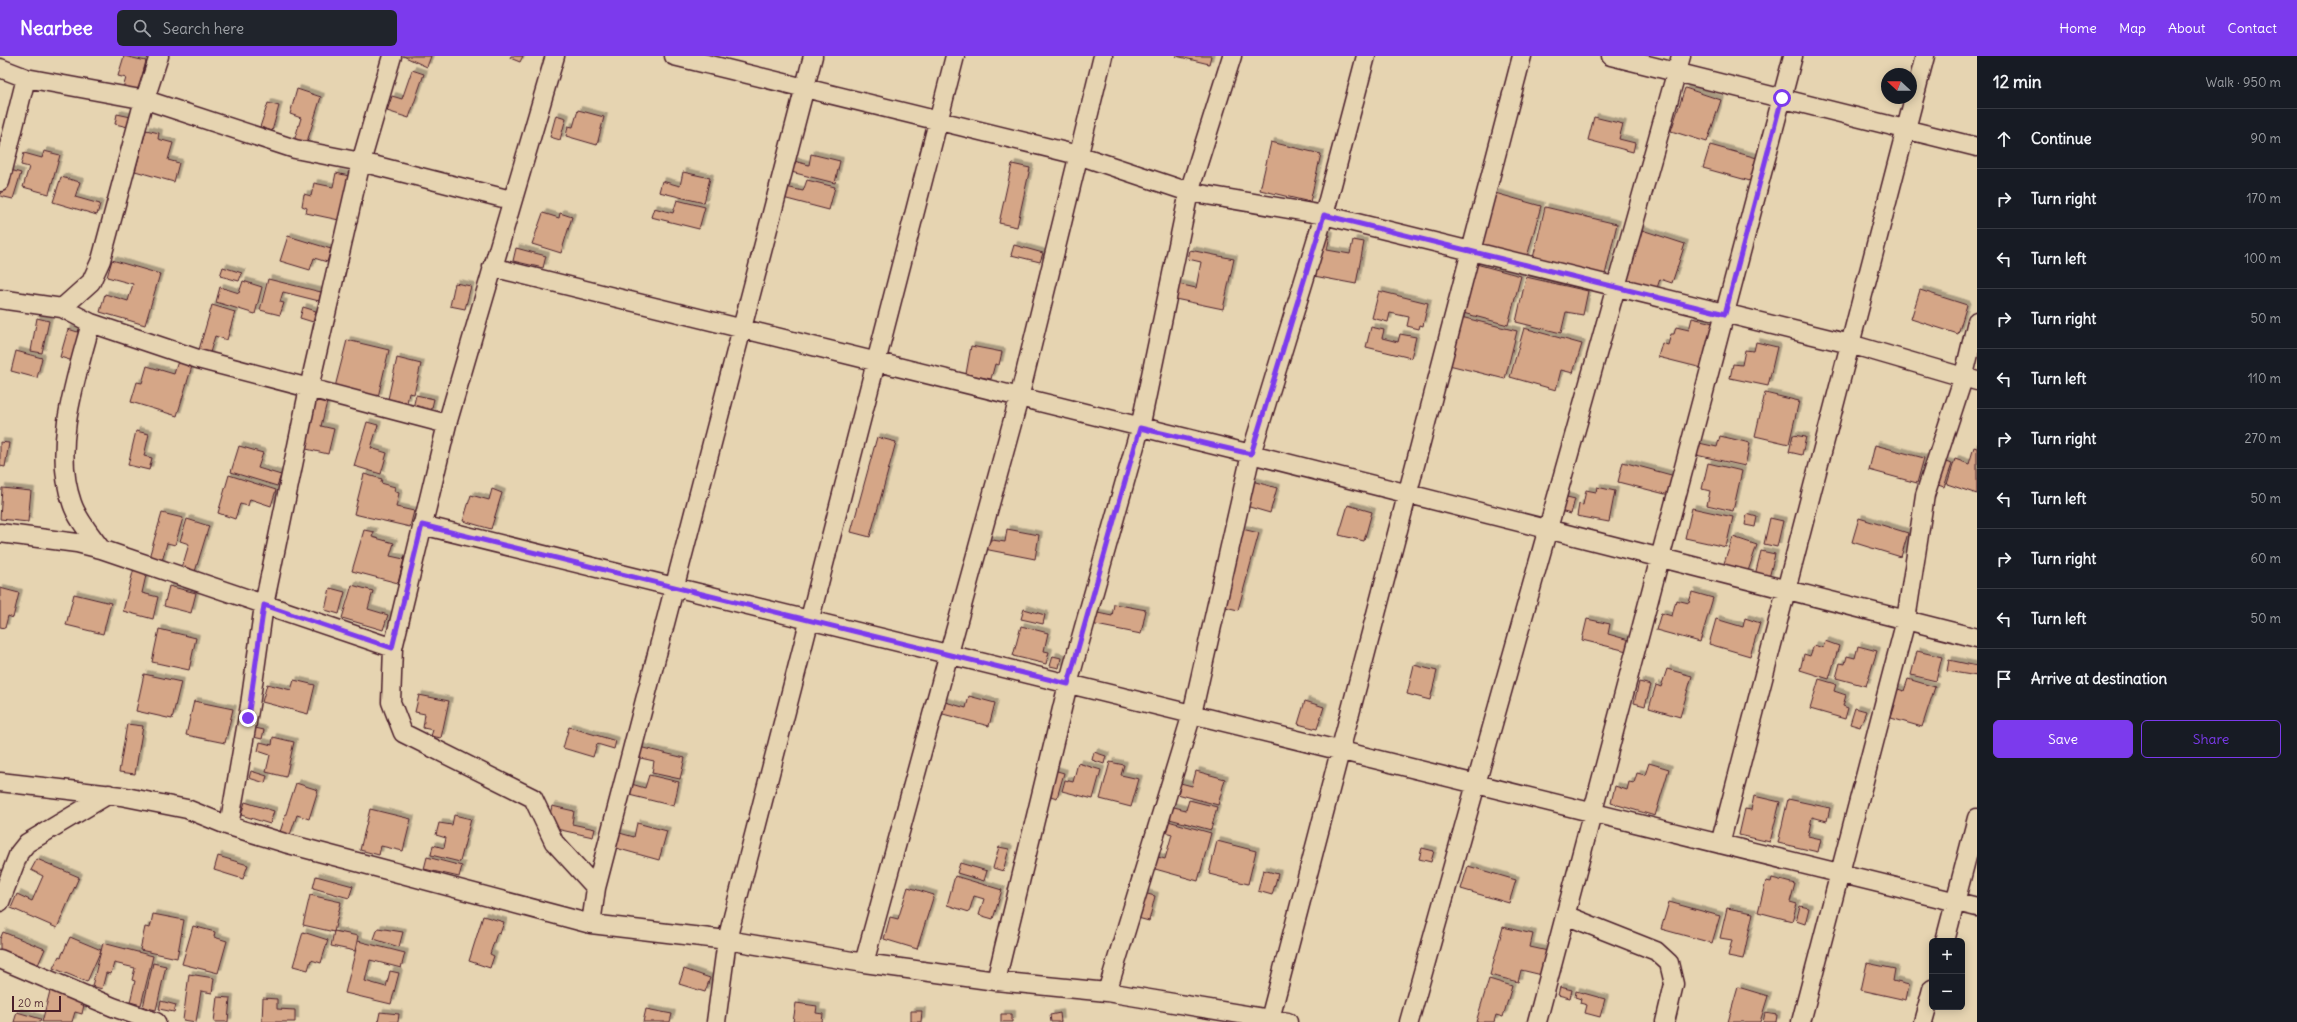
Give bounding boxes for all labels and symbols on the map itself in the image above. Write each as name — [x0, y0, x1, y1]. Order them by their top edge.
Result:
north arrow — [1881, 68, 1917, 104]
route start — [1773, 89, 1791, 107]
route end — [239, 709, 257, 727]
scale bar — [12, 994, 61, 1013]

